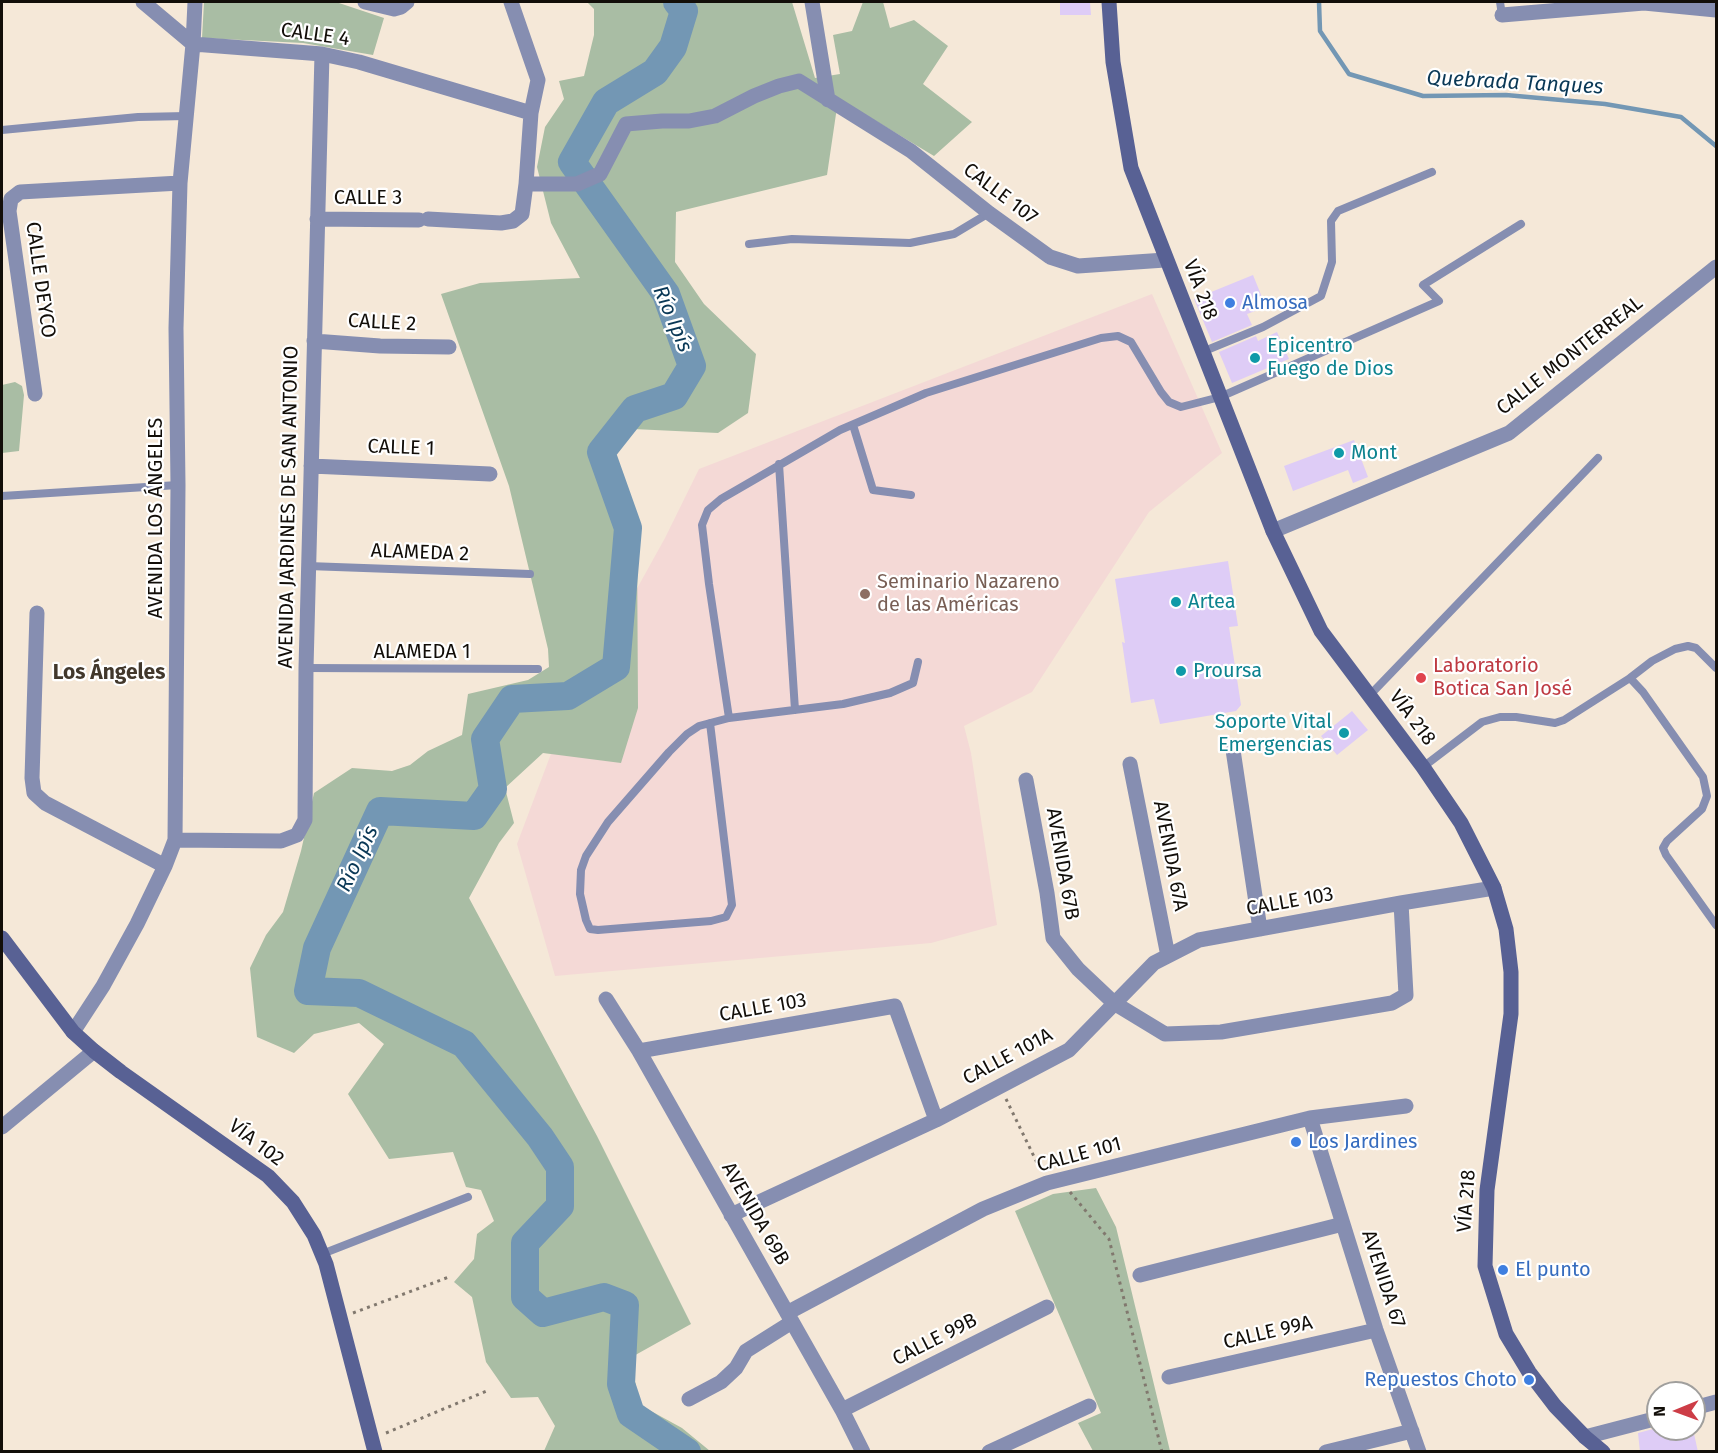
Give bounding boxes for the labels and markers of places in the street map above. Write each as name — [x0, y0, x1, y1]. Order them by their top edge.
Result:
place label: Almosa — [1242, 291, 1308, 315]
marker: Almosa — [1223, 296, 1237, 310]
place label: Epicentro Fuego de Dios — [1267, 334, 1393, 381]
marker: Epicentro Fuego de Dios — [1248, 351, 1262, 365]
place label: Mont — [1351, 441, 1397, 465]
marker: Mont — [1332, 446, 1346, 460]
place label: Seminario Nazareno de las Américas — [877, 570, 1060, 617]
marker: Seminario Nazareno de las Américas — [858, 587, 872, 601]
place label: Artea — [1188, 590, 1236, 614]
marker: Artea — [1169, 595, 1183, 609]
place label: Laboratorio Botica San José — [1433, 654, 1572, 701]
place label: Proursa — [1193, 659, 1262, 683]
marker: Proursa — [1174, 664, 1188, 678]
marker: Laboratorio Botica San José — [1414, 671, 1428, 685]
place label: Soporte Vital Emergencias — [1215, 710, 1332, 757]
marker: Soporte Vital Emergencias — [1337, 726, 1351, 740]
place label: Los Jardines — [1308, 1130, 1417, 1154]
marker: Los Jardines — [1289, 1135, 1303, 1149]
place label: El punto — [1515, 1258, 1591, 1282]
marker: El punto — [1496, 1263, 1510, 1277]
place label: Repuestos Choto — [1364, 1368, 1517, 1392]
marker: Repuestos Choto — [1522, 1373, 1536, 1387]

